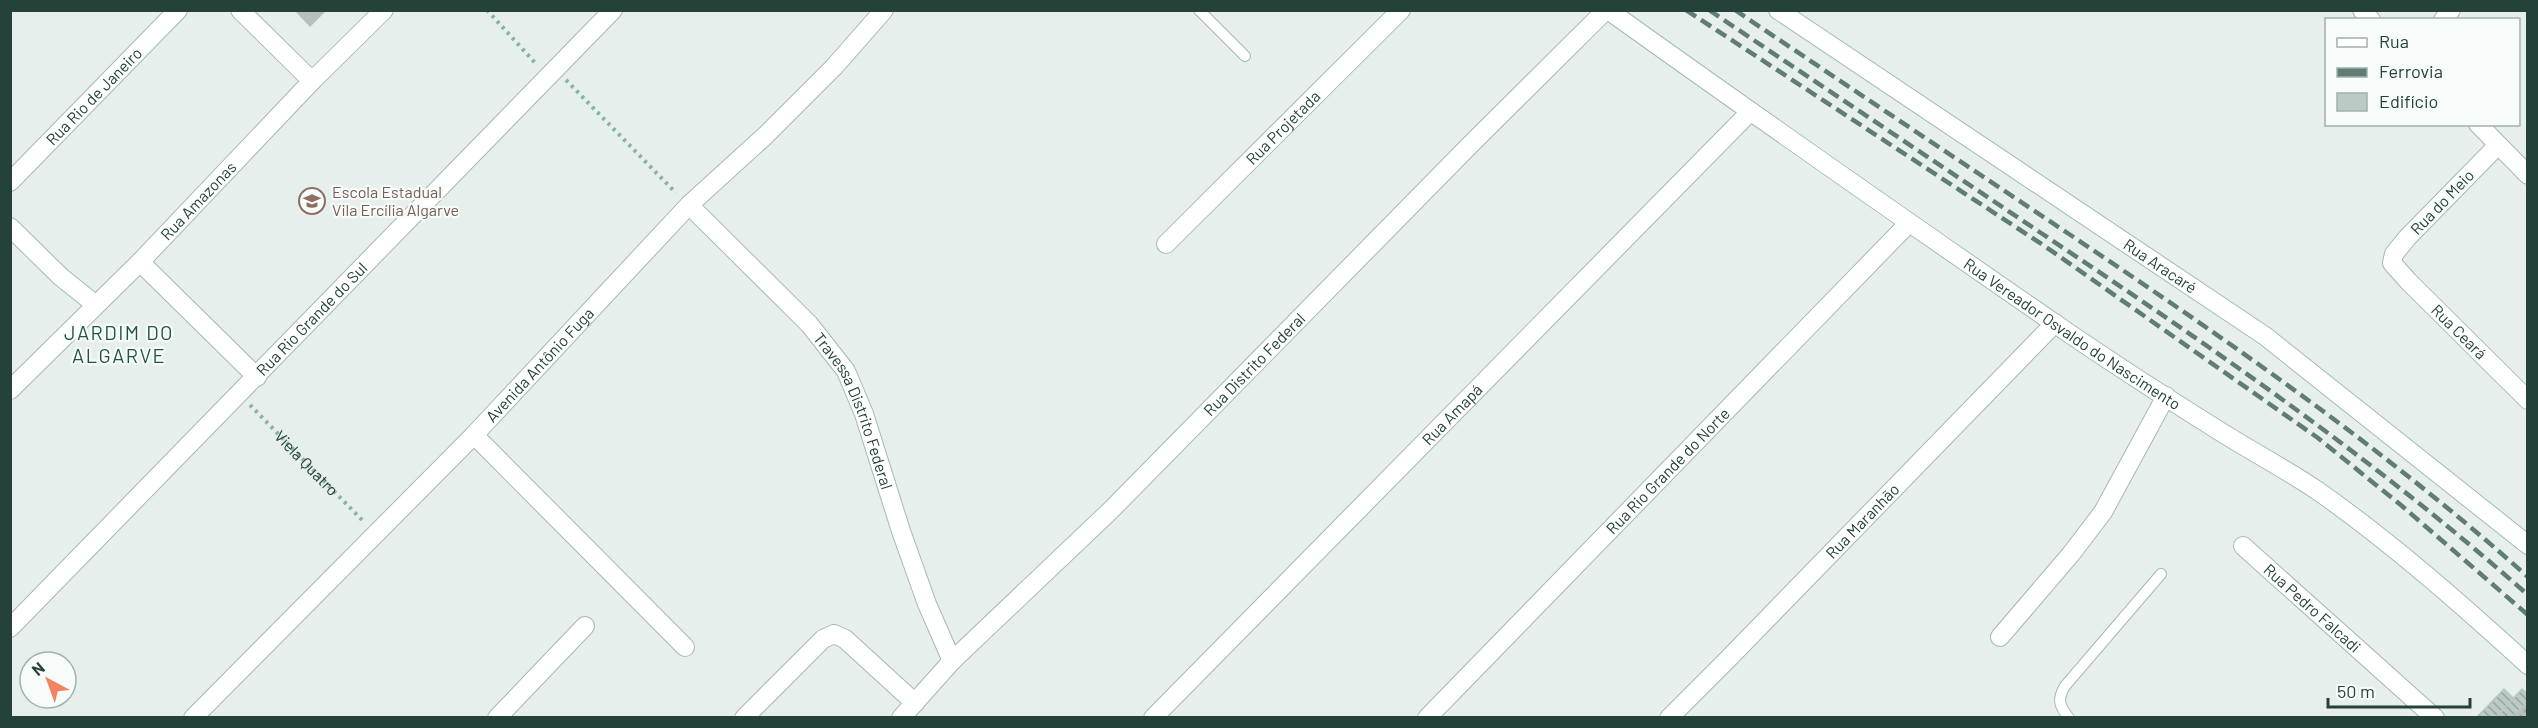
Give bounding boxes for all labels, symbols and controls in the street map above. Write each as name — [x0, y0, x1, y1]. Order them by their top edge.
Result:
legend — [2325, 18, 2520, 126]
text: Rua — [2379, 30, 2409, 52]
street label: Rua Rio de Janeiro — [42, 43, 145, 149]
text: Ferrovia — [2379, 60, 2443, 82]
street label: Rua Projetada — [1241, 86, 1324, 168]
text: Edifício — [2379, 90, 2438, 112]
street label: Rua Amazonas — [156, 157, 240, 244]
street label: Rua do Meio — [2406, 165, 2477, 238]
place label: Escola Estadual Vila Ercília Algarve — [332, 182, 459, 219]
school or university icon: Escola Estadual Vila Ercília Algarve — [297, 186, 327, 216]
street label: Rua Aracaré — [2120, 234, 2201, 297]
street label: Rua Vereador Osvaldo do Nascimento — [1960, 254, 2184, 413]
street label: Rua Rio Grande do Sul — [252, 258, 371, 379]
street label: Rua Ceará — [2428, 300, 2491, 363]
street label: Avenida Antônio Fuga — [481, 303, 597, 425]
street label: Rua Distrito Federal — [1199, 309, 1309, 419]
district label: JARDIM DO ALGARVE — [64, 320, 174, 367]
street label: Travessa Distrito Federal — [810, 328, 897, 491]
street label: Rua Amapá — [1417, 380, 1486, 449]
street label: Rua Rio Grande do Norte — [1602, 403, 1733, 538]
street label: Viela Quatro — [271, 426, 343, 499]
street label: Rua Maranhão — [1821, 479, 1903, 562]
street label: Rua Pedro Falcadi — [2260, 559, 2365, 656]
north arrow — [18, 650, 78, 710]
text: N — [28, 658, 48, 679]
scale bar — [2328, 671, 2470, 709]
text: 50 m — [2337, 680, 2375, 702]

